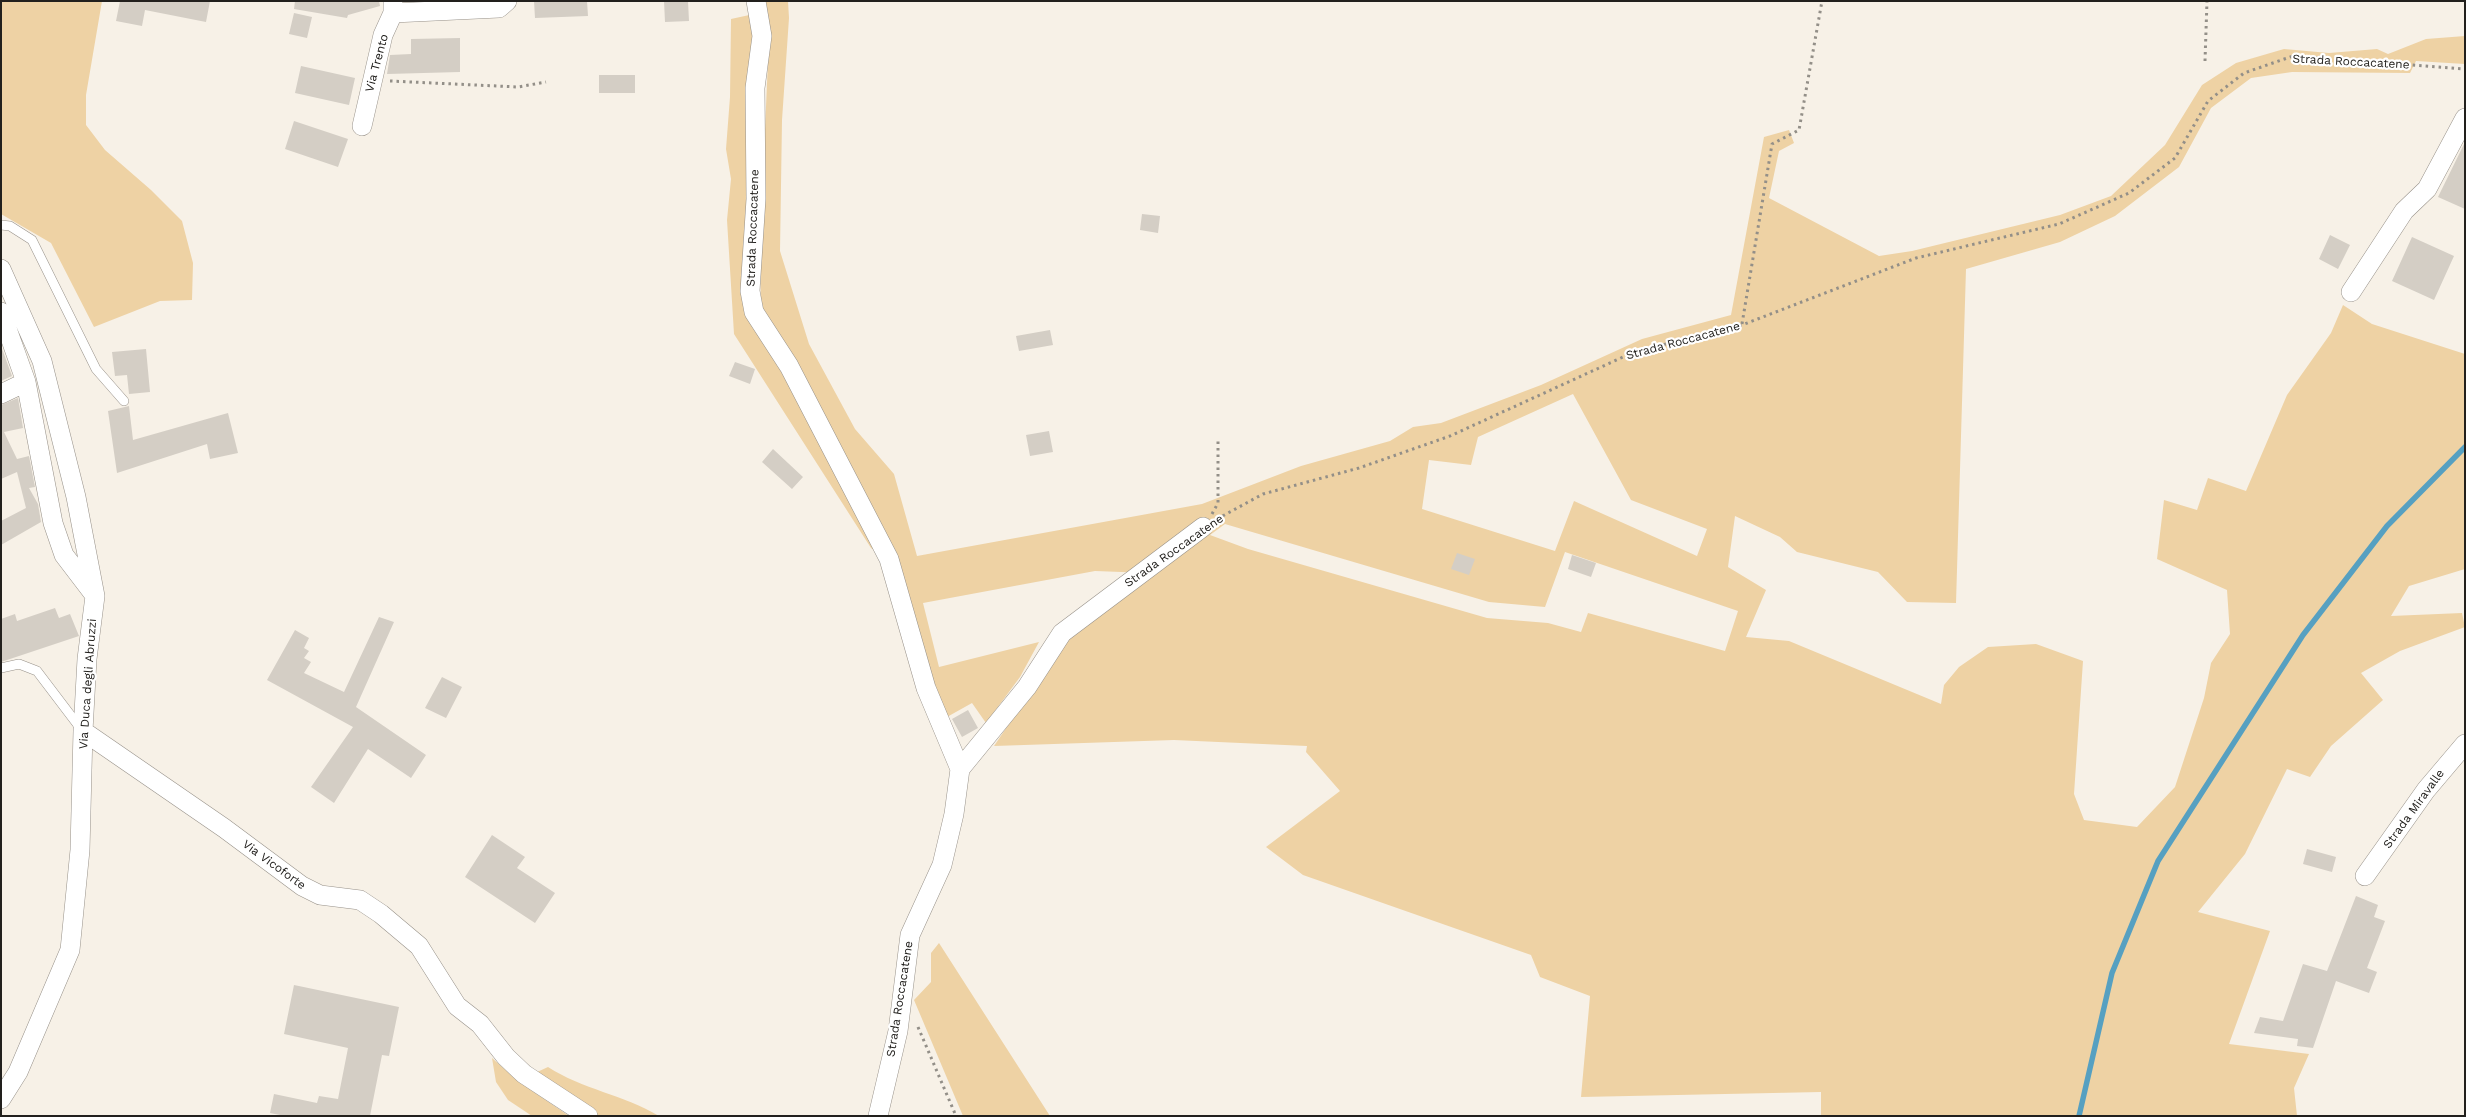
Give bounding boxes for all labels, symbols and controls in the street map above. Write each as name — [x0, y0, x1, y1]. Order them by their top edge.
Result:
street label: Via Trento — [362, 32, 392, 94]
street label: Strada Roccacatene — [2292, 52, 2410, 72]
street label: Strada Roccacatene — [744, 169, 762, 287]
street label: Strada Roccacatene — [1624, 319, 1742, 363]
street label: Strada Roccacatene — [1122, 511, 1226, 591]
street label: Via Duca degli Abruzzi — [76, 618, 100, 750]
street label: Strada Miravalle — [2380, 767, 2448, 851]
street label: Via Vicoforte — [239, 837, 309, 893]
street label: Strada Roccacatene — [884, 940, 916, 1058]

